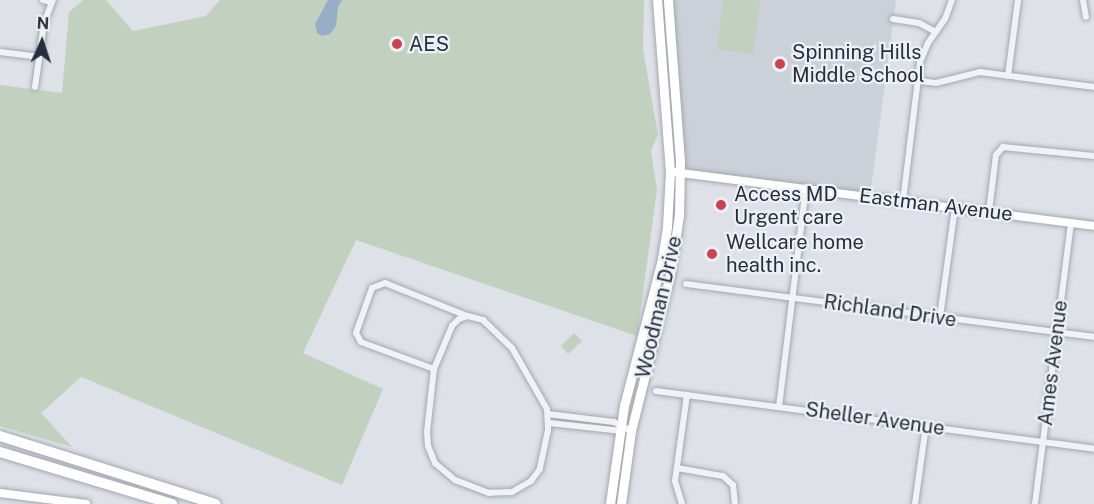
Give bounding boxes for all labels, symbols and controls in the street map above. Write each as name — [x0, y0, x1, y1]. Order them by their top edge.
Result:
north arrow — [12, 12, 72, 72]
text: N — [36, 14, 50, 33]
place label: AES — [409, 32, 449, 56]
marker: AES — [390, 37, 404, 51]
place label: Spinning Hills Middle School — [792, 40, 925, 87]
marker: Spinning Hills Middle School — [773, 57, 787, 71]
place label: Access MD Urgent care — [734, 182, 843, 229]
street label: Eastman Avenue — [858, 184, 1014, 226]
marker: Access MD Urgent care — [712, 196, 730, 214]
place label: Wellcare home health inc. — [726, 231, 864, 278]
street label: Woodman Drive — [631, 233, 687, 381]
marker: Wellcare home health inc. — [703, 245, 721, 263]
street label: Richland Drive — [822, 290, 958, 332]
street label: Ames Avenue — [1033, 299, 1073, 427]
street label: Sheller Avenue — [804, 397, 946, 441]

